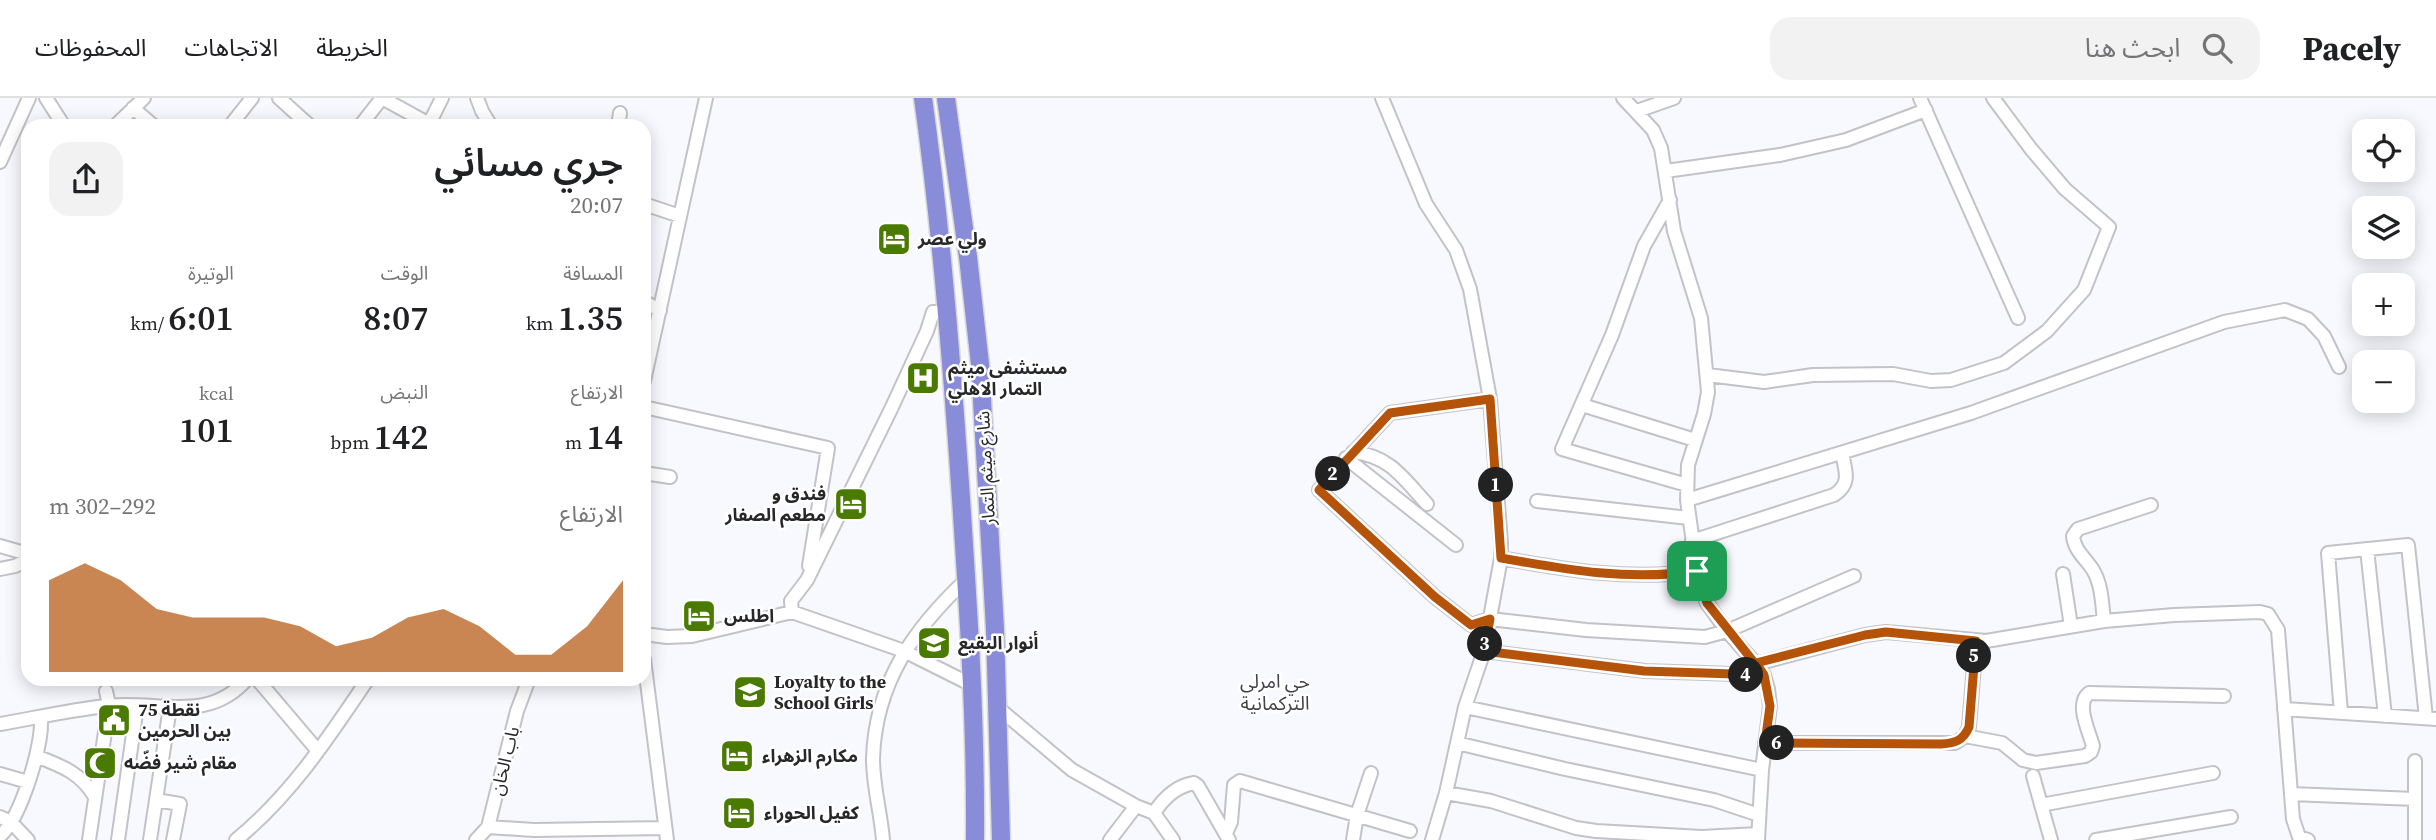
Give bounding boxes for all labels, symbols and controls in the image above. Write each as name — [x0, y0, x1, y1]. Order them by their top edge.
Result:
search box — [1770, 17, 2260, 80]
text: Pacely — [2302, 26, 2401, 71]
icon: search — [2198, 29, 2236, 67]
text: ابحث هنا — [2085, 30, 2180, 66]
text: المحفوظات — [35, 31, 146, 64]
text: الاتجاهات — [184, 31, 278, 64]
text: الخريطة — [316, 31, 388, 64]
map controls — [2352, 119, 2415, 413]
button: locate — [2352, 119, 2415, 182]
text: جري مسائي — [434, 137, 623, 189]
button: share — [49, 142, 123, 216]
text: 20:07 — [570, 189, 623, 221]
button: layers — [2352, 196, 2415, 259]
hotel icon: ولي عصر — [875, 220, 913, 258]
place label: ولي عصر — [917, 226, 987, 253]
text: الوتيرة — [188, 260, 234, 286]
text: الوقت — [381, 260, 428, 286]
text: المسافة — [563, 260, 623, 286]
button: + — [2352, 273, 2415, 336]
text: 6:01 — [169, 294, 234, 342]
text: 8:07 — [363, 294, 428, 342]
text: 1.35 — [558, 294, 623, 342]
text: /km — [130, 310, 169, 336]
text: km — [526, 310, 558, 336]
button: − — [2352, 350, 2415, 413]
place label: مستشفى ميثم التمار الاهلي — [948, 355, 1067, 403]
hospital icon: مستشفى ميثم التمار الاهلي — [904, 359, 942, 397]
text: النبض — [380, 379, 428, 405]
text: الارتفاع — [571, 379, 623, 405]
text: kcal — [199, 380, 234, 406]
text: 101 — [179, 406, 234, 454]
street label: شارع ميثم التمار — [970, 410, 1003, 527]
text: 142 — [374, 413, 428, 461]
text: 14 — [587, 413, 623, 461]
text: bpm — [330, 429, 374, 455]
text: m — [565, 429, 587, 455]
pin: 2 — [1316, 456, 1350, 492]
text: 2 — [1327, 460, 1338, 486]
pin: 1 — [1478, 468, 1514, 502]
text: 1 — [1490, 471, 1501, 497]
place label: فندق و مطعم الصفار — [724, 481, 826, 528]
hotel icon: فندق و مطعم الصفار — [832, 485, 870, 523]
text: 292–302 m — [49, 490, 156, 522]
text: الارتفاع — [560, 498, 623, 530]
pin — [1667, 541, 1727, 601]
icon: arrive — [1678, 552, 1716, 590]
hotel icon: اطلس — [680, 597, 718, 635]
place label: اطلس — [724, 603, 774, 628]
school or university icon: أنوار البقيع — [915, 624, 953, 662]
pin: 3 — [1468, 626, 1502, 662]
place label: أنوار البقيع — [958, 630, 1038, 656]
text: 3 — [1479, 630, 1490, 656]
pin: 5 — [1956, 638, 1992, 674]
text: 5 — [1968, 642, 1979, 668]
pin: 4 — [1728, 658, 1764, 692]
text: 4 — [1740, 661, 1751, 687]
district label: حي امرلي التركمانية — [1240, 668, 1310, 716]
place label: Loyalty to the School Girls — [774, 669, 886, 715]
school or university icon: Loyalty to the School Girls — [731, 673, 769, 711]
place label: نقطة 75 بين الحرمين — [138, 697, 231, 743]
public building icon: نقطة 75 بين الحرمين — [95, 701, 133, 739]
street label: باب الخان — [484, 724, 525, 798]
pin: 6 — [1760, 726, 1795, 760]
text: 6 — [1771, 729, 1782, 755]
hotel icon: مكارم الزهراء — [718, 737, 756, 775]
place label: مكارم الزهراء — [762, 743, 858, 769]
mosque icon: مقام شير فضّه — [81, 744, 119, 782]
place label: مقام شير فضّه — [124, 750, 237, 776]
hotel icon: كفيل الحوراء — [720, 794, 758, 832]
place label: كفيل الحوراء — [764, 800, 860, 825]

